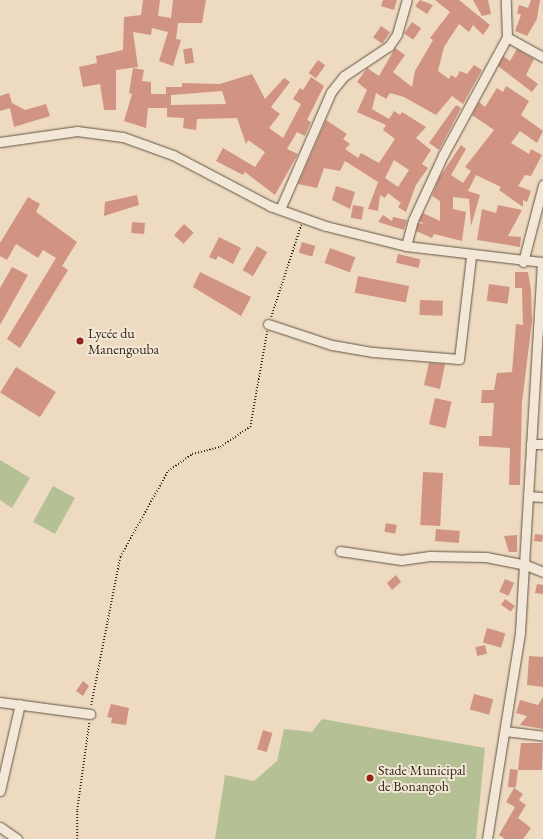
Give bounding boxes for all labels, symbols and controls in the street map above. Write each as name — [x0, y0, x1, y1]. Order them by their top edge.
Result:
place label: Lycée du Manengouba — [88, 325, 159, 358]
marker: Lycée du Manengouba — [75, 336, 85, 346]
place label: Stade Municipal de Bonangoh — [378, 762, 466, 794]
marker: Stade Municipal de Bonangoh — [365, 773, 375, 783]

